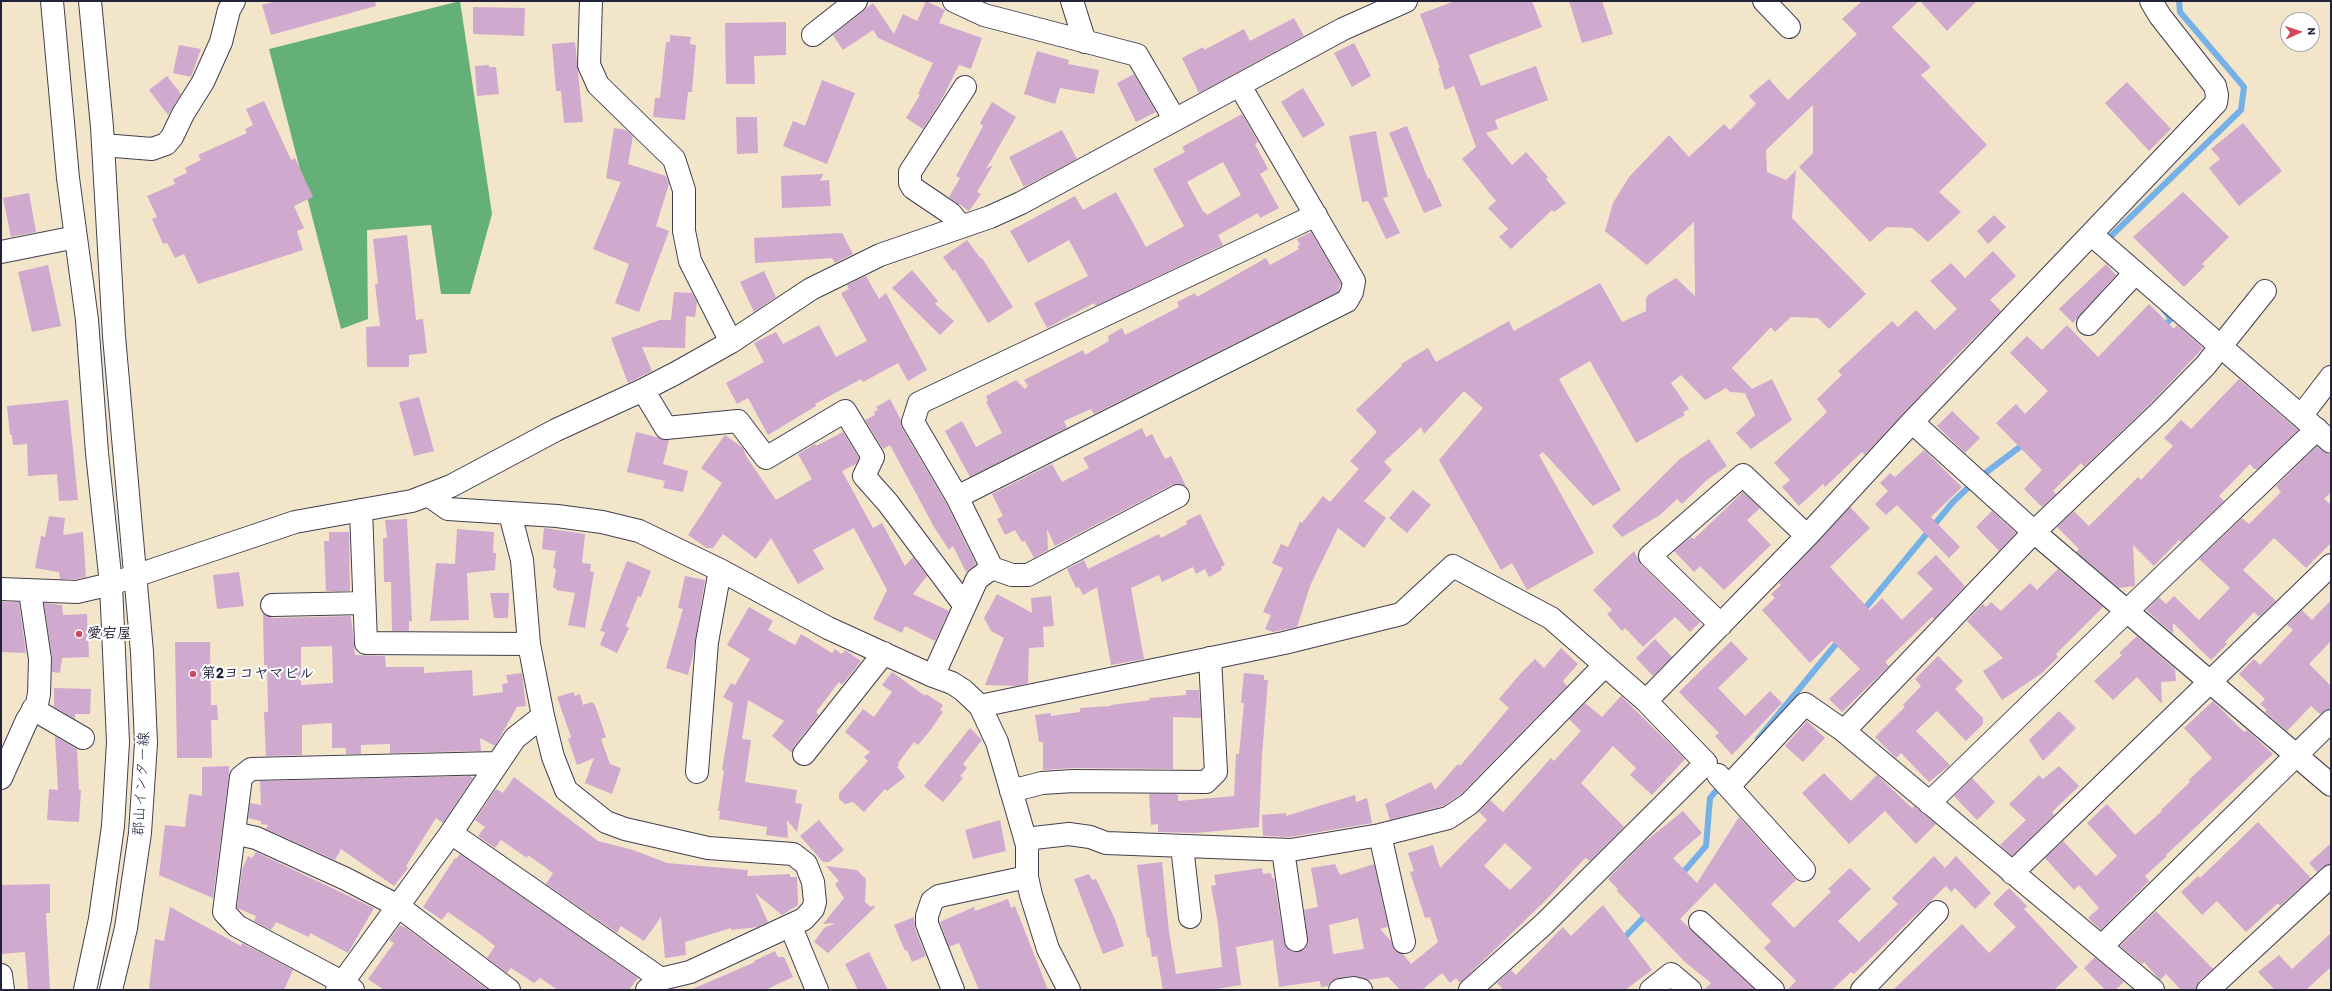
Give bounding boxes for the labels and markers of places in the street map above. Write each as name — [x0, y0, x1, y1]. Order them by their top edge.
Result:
place label: 愛宕屋 — [87, 625, 132, 643]
marker: 愛宕屋 — [74, 629, 84, 639]
place label: 第2ヨコヤマビル — [201, 665, 314, 683]
marker: 第2ヨコヤマビル — [188, 669, 198, 679]

